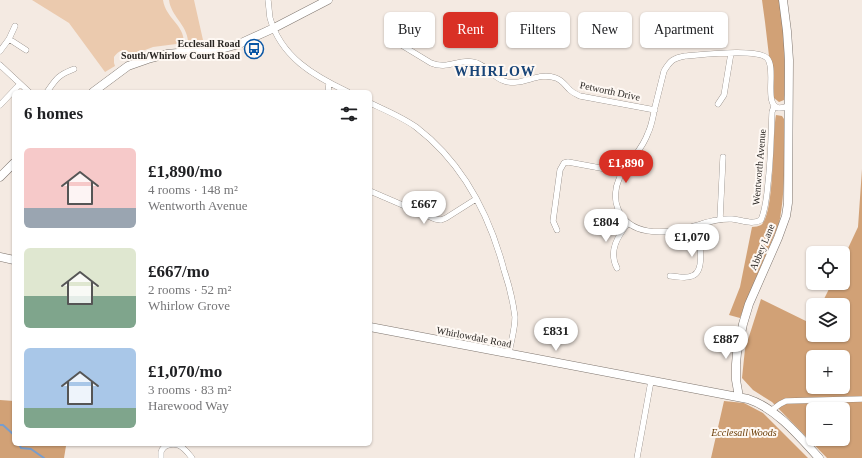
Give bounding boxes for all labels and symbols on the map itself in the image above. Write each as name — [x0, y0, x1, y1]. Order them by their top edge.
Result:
place label: Ecclesall Road South/Whirlow Court Road — [121, 38, 240, 61]
bus stop icon: Ecclesall Road South/Whirlow Court Road — [243, 38, 265, 60]
district label: WHIRLOW — [454, 64, 536, 79]
street label: Petworth Drive — [579, 79, 642, 103]
street label: Wentworth Avenue — [750, 128, 768, 206]
pin: £1,890 — [593, 150, 659, 184]
pin: £667 — [400, 191, 448, 225]
pin: £804 — [582, 209, 630, 243]
street label: Abbey Lane — [747, 222, 777, 272]
pin: £1,070 — [659, 224, 725, 258]
pin: £831 — [532, 318, 580, 352]
street label: Whirlowdale Road — [436, 324, 512, 350]
pin: £887 — [702, 326, 750, 360]
park label: Ecclesall Woods — [710, 427, 777, 438]

